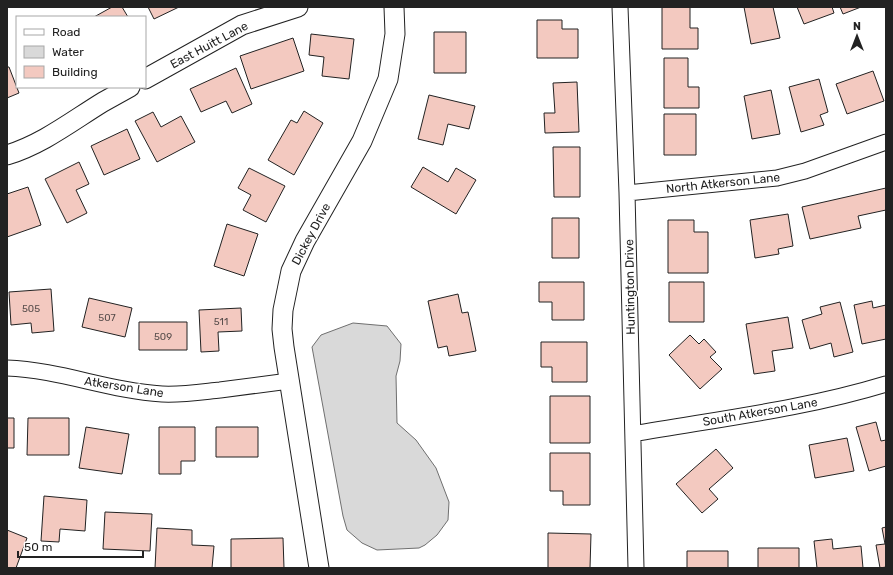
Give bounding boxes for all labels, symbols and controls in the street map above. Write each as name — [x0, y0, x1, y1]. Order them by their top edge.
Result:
legend — [16, 16, 146, 88]
north arrow — [837, 16, 877, 56]
street label: East Huitt Lane — [168, 18, 251, 71]
text: N — [853, 20, 861, 33]
text: Road — [52, 25, 80, 39]
text: Water — [52, 45, 84, 59]
text: Building — [52, 65, 98, 79]
street label: North Atkerson Lane — [665, 170, 781, 196]
street label: Dickey Drive — [289, 200, 333, 267]
street label: Huntington Drive — [622, 239, 638, 335]
house number: 505 — [22, 303, 40, 315]
house number: 507 — [98, 312, 116, 324]
house number: 511 — [214, 316, 228, 328]
house number: 509 — [154, 331, 172, 343]
street label: Atkerson Lane — [83, 374, 165, 400]
street label: South Atkerson Lane — [701, 395, 819, 429]
scale bar — [18, 533, 143, 559]
text: 50 m — [24, 540, 52, 554]

